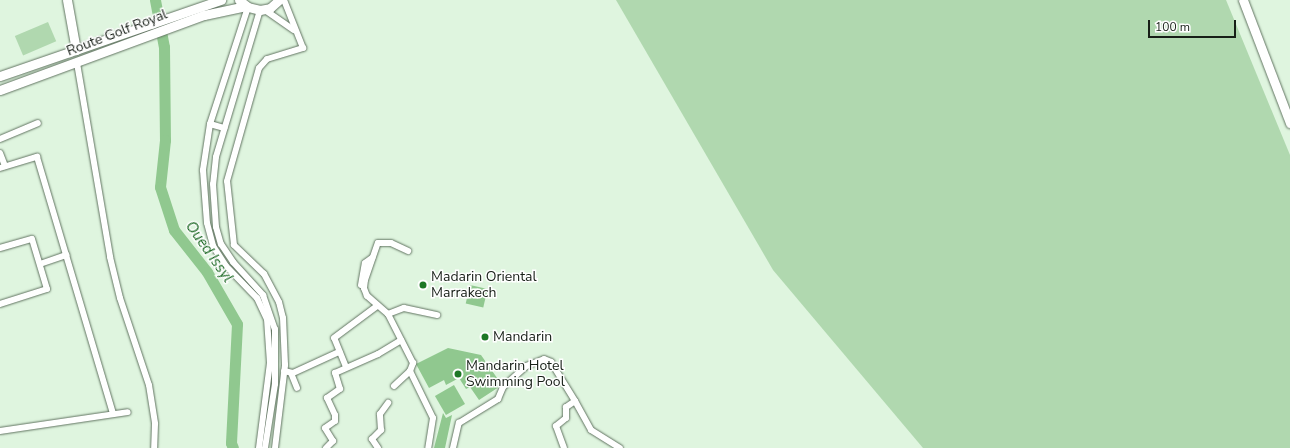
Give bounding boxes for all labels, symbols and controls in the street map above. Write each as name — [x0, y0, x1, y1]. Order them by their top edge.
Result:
street label: Route Golf Royal — [64, 6, 170, 60]
scale bar — [1150, 12, 1238, 38]
text: 100 m — [1155, 19, 1190, 35]
water label: Oued Issyl — [181, 218, 237, 286]
place label: Madarin Oriental Marrakech — [431, 269, 537, 302]
marker: Madarin Oriental Marrakech — [418, 280, 428, 290]
place label: Mandarin — [493, 329, 552, 345]
marker: Mandarin — [480, 332, 490, 342]
place label: Mandarin Hotel Swimming Pool — [466, 358, 565, 390]
marker: Mandarin Hotel Swimming Pool — [453, 369, 463, 379]

